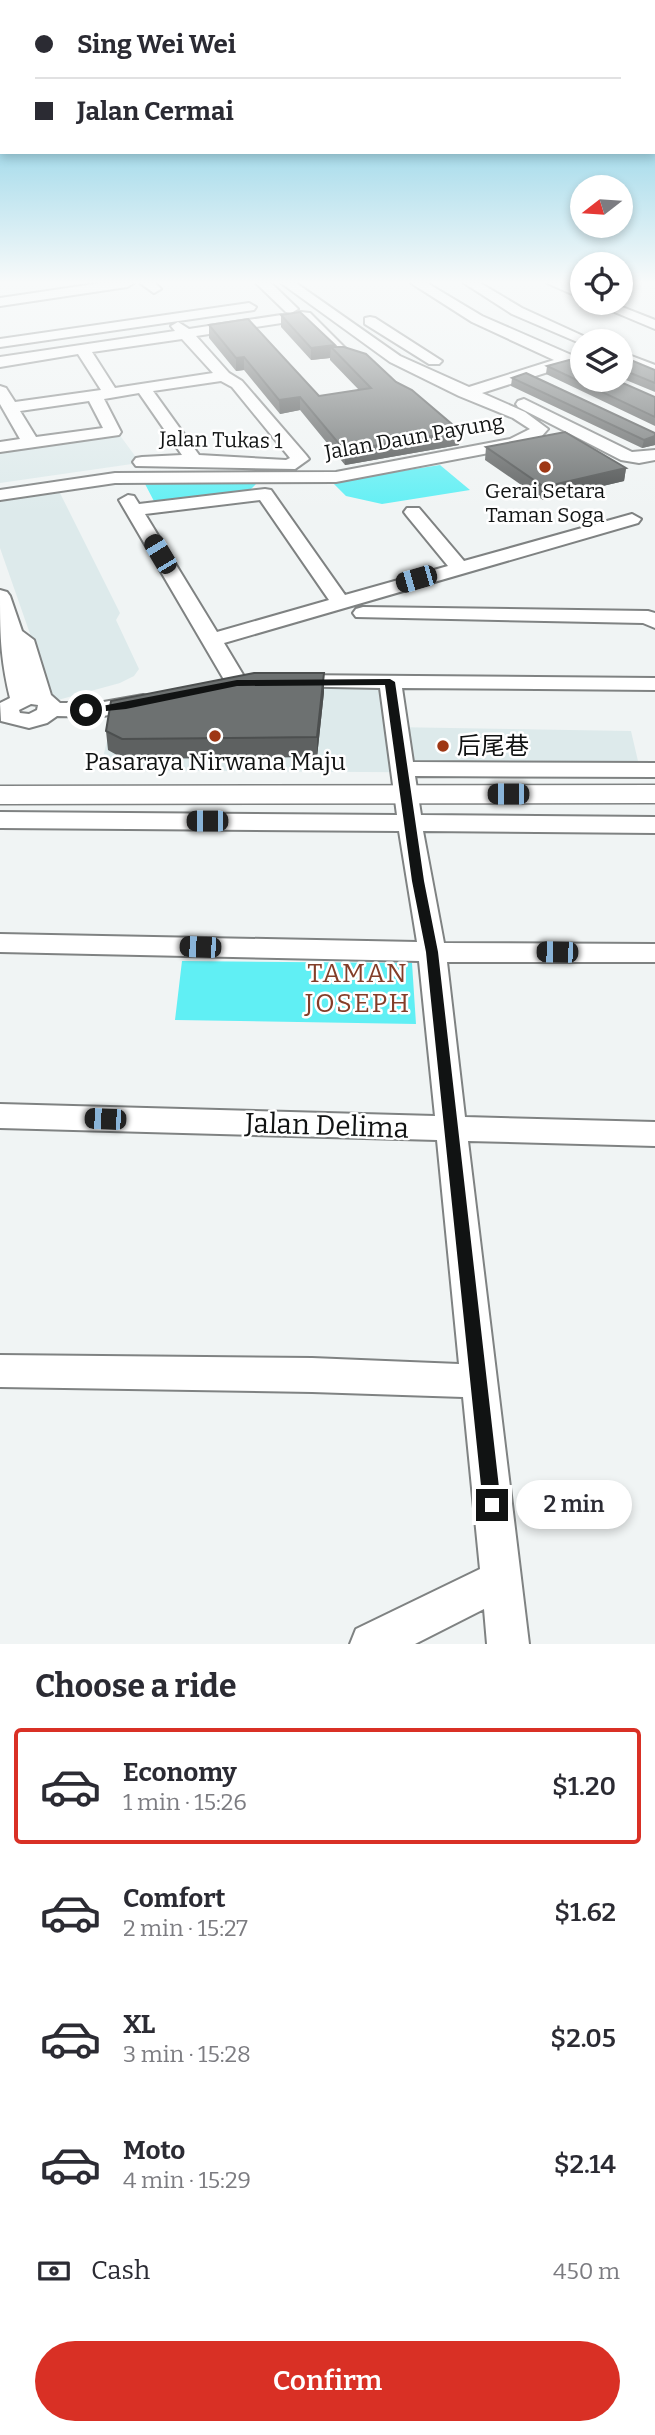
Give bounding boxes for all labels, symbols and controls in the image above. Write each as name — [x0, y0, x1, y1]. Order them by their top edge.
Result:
text: Sing Wei Wei — [77, 29, 236, 60]
text: Jalan Cermai — [77, 96, 234, 127]
north arrow — [570, 175, 634, 238]
map controls — [570, 175, 633, 392]
button: locate — [570, 252, 633, 315]
button: layers — [570, 329, 633, 392]
street label: Jalan Daun Payung — [321, 408, 506, 466]
street label: Jalan Tukas 1 — [158, 426, 283, 454]
marker: Gerai Setara Taman Soga — [537, 459, 553, 475]
place label: Gerai Setara Taman Soga — [485, 478, 606, 528]
car — [141, 531, 180, 577]
car — [393, 563, 440, 595]
route start — [70, 694, 102, 726]
marker: Pasaraya Nirwana Maju — [207, 728, 223, 744]
place label: 后尾巷 — [457, 732, 529, 760]
marker: 后尾巷 — [435, 738, 451, 754]
place label: Pasaraya Nirwana Maju — [84, 748, 346, 776]
car — [488, 784, 530, 805]
car — [187, 811, 229, 832]
car — [179, 936, 222, 958]
car — [536, 941, 579, 963]
district label: TAMAN JOSEPH — [304, 958, 411, 1019]
street label: Jalan Delima — [243, 1106, 410, 1145]
car — [84, 1108, 127, 1130]
callout: 2 min — [516, 1480, 632, 1530]
route end — [476, 1489, 508, 1521]
text: 2 min — [544, 1490, 604, 1518]
text: Choose a ride — [35, 1667, 236, 1705]
icon: car — [39, 1755, 102, 1818]
text: Economy — [123, 1757, 237, 1788]
text: $1.20 — [552, 1771, 616, 1802]
text: 1 min · 15:26 — [123, 1788, 247, 1816]
icon: car — [39, 1881, 102, 1944]
text: Comfort — [123, 1883, 226, 1914]
text: $1.62 — [554, 1897, 616, 1928]
text: 2 min · 15:27 — [123, 1914, 248, 1942]
icon: car — [39, 2007, 102, 2070]
text: XL — [123, 2009, 155, 2040]
text: $2.05 — [550, 2023, 616, 2054]
text: 3 min · 15:28 — [123, 2040, 251, 2068]
icon: car — [39, 2133, 102, 2196]
text: Moto — [123, 2135, 185, 2166]
text: $2.14 — [554, 2149, 616, 2180]
text: 4 min · 15:29 — [123, 2166, 251, 2194]
icon: cash — [35, 2252, 73, 2290]
text: Cash — [91, 2255, 150, 2286]
text: 450 m — [553, 2257, 620, 2285]
button: Confirm — [35, 2341, 620, 2421]

